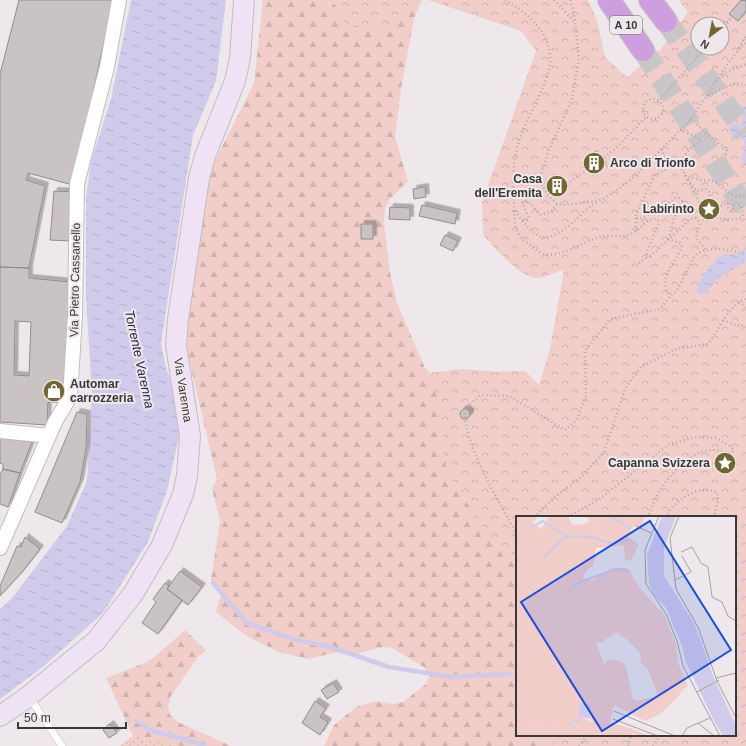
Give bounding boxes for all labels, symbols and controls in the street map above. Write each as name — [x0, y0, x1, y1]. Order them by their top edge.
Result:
road number: A 10 — [610, 16, 642, 34]
north arrow — [690, 16, 730, 56]
text: N — [698, 37, 711, 52]
building icon: Arco di Trionfo — [581, 150, 607, 176]
place label: Arco di Trionfo — [610, 156, 695, 170]
place label: Casa dell'Eremita — [474, 172, 542, 200]
building icon: Casa dell'Eremita — [544, 173, 570, 199]
place icon: Labirinto — [696, 196, 722, 222]
place label: Labirinto — [643, 202, 694, 216]
street label: Via Pietro Cassanello — [67, 222, 83, 337]
water label: Torrente Varenna — [122, 309, 157, 410]
street label: Via Varenna — [171, 357, 195, 423]
place label: Automar carrozzeria — [70, 377, 134, 405]
shop icon: Automar carrozzeria — [41, 378, 67, 404]
place icon: Capanna Svizzera — [712, 450, 738, 476]
place label: Capanna Svizzera — [608, 456, 710, 470]
inset map — [516, 516, 736, 736]
scale bar — [18, 704, 126, 730]
text: 50 m — [24, 711, 51, 725]

